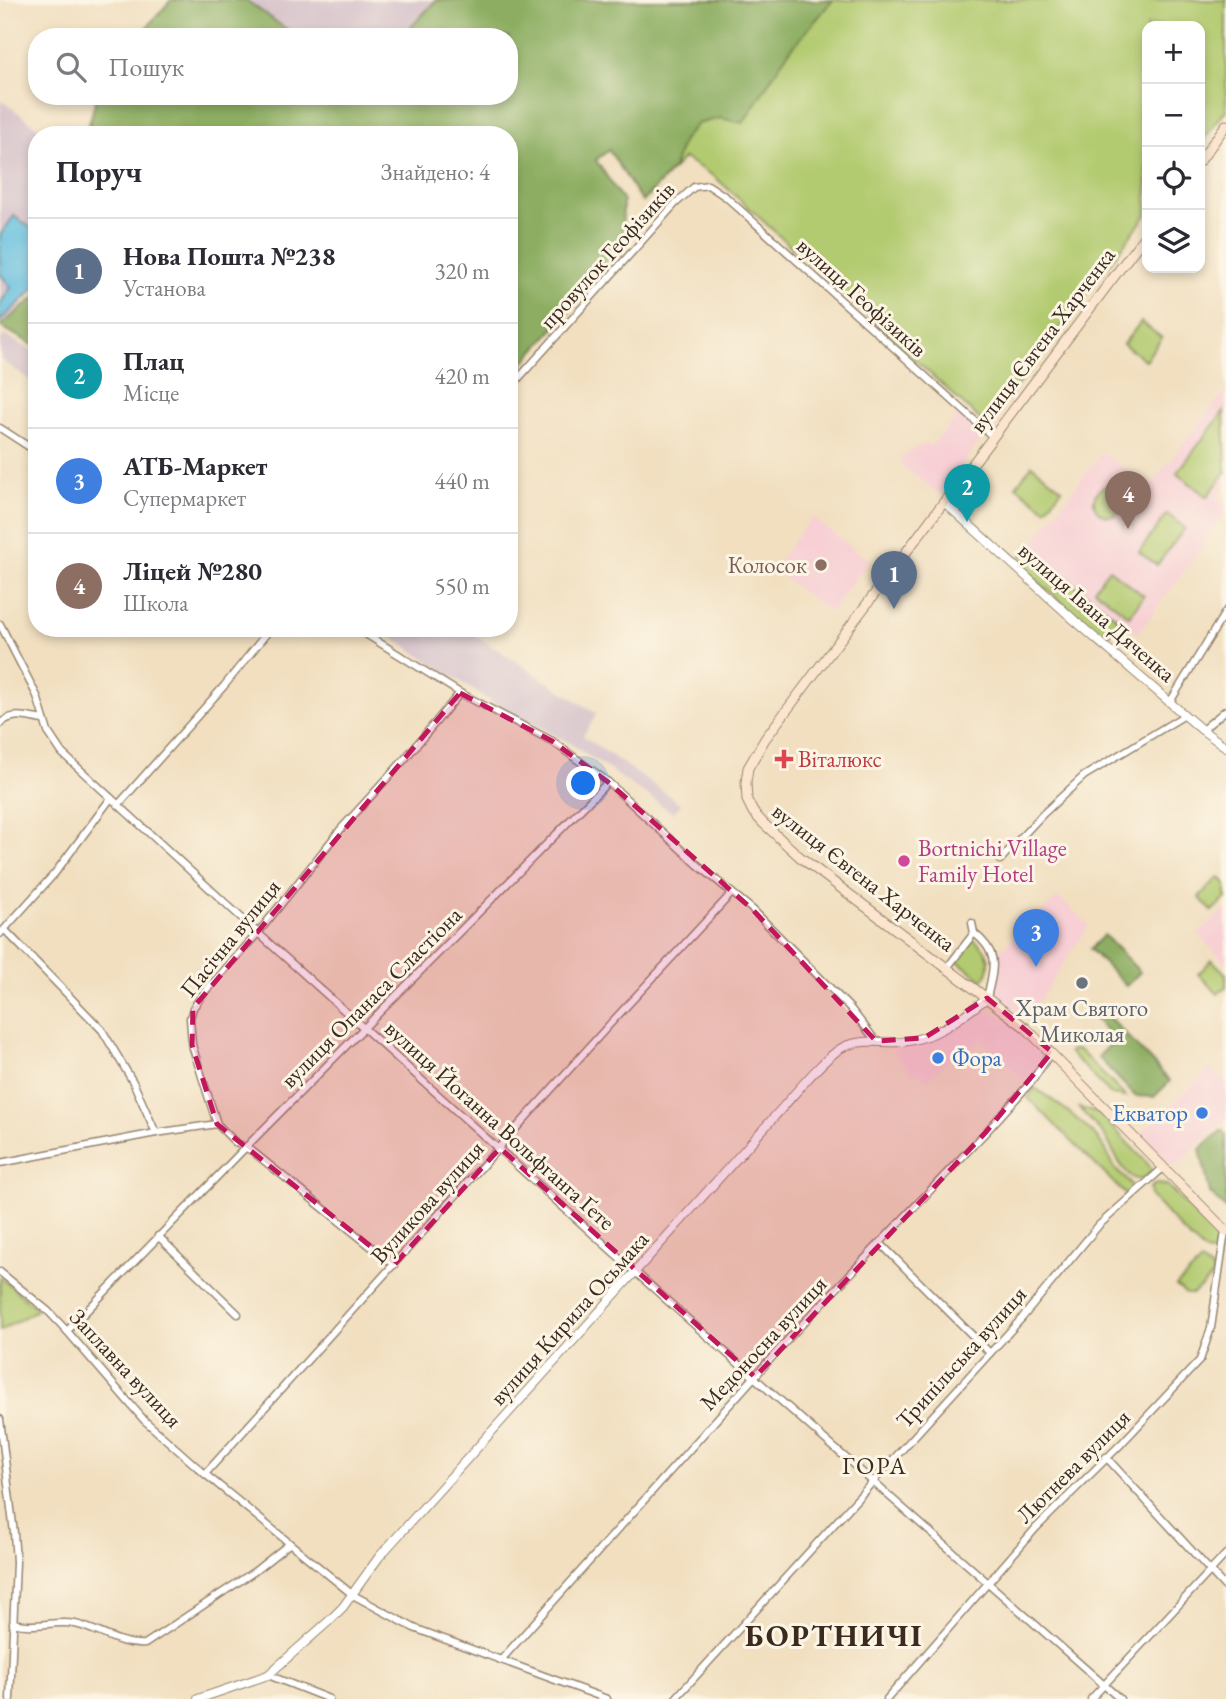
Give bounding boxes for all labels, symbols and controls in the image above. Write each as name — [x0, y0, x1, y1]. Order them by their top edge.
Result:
map controls — [1142, 21, 1205, 273]
button: + — [1142, 21, 1205, 84]
search box — [28, 28, 518, 105]
icon: search — [52, 48, 90, 86]
text: Пошук — [108, 50, 184, 84]
button: − — [1142, 84, 1205, 147]
button: locate — [1142, 147, 1205, 210]
text: Поруч — [56, 152, 142, 191]
text: Знайдено: 4 — [381, 157, 490, 187]
street label: провулок Геофізиків — [533, 175, 681, 335]
button: layers — [1142, 210, 1205, 273]
street label: вулиця Геофізиків — [791, 231, 934, 364]
text: Нова Пошта №238 — [123, 239, 336, 273]
street label: вулиця Євгена Харченка — [962, 241, 1122, 439]
text: 1 — [73, 256, 85, 286]
text: 320 m — [434, 256, 490, 286]
text: Установа — [123, 273, 206, 303]
text: Плац — [123, 344, 185, 378]
text: 2 — [73, 361, 85, 391]
text: 420 m — [434, 361, 490, 391]
text: Місце — [123, 378, 179, 408]
text: АТБ-Маркет — [123, 449, 268, 483]
pin: 2 — [944, 464, 990, 522]
text: 3 — [73, 466, 85, 496]
text: 440 m — [434, 466, 490, 496]
pin: 4 — [1105, 471, 1151, 529]
text: Супермаркет — [123, 483, 246, 513]
street label: вулиця Івана Дяченка — [1012, 535, 1183, 689]
place label: Колосок — [728, 550, 807, 580]
pin: 1 — [871, 551, 917, 609]
text: Ліцей №280 — [123, 554, 262, 588]
marker: Колосок — [813, 557, 829, 573]
text: 4 — [73, 571, 85, 601]
text: 550 m — [434, 571, 490, 601]
text: Школа — [123, 588, 188, 618]
place label: Віталюкс — [798, 744, 882, 774]
marker: Віталюкс — [776, 751, 792, 767]
your location — [566, 766, 600, 800]
street label: вулиця Євгена Харченка — [766, 796, 962, 959]
place label: Bortnichi Village Family Hotel — [918, 833, 1067, 889]
marker: Bortnichi Village Family Hotel — [896, 853, 912, 869]
street label: Пасічна вулиця — [173, 873, 287, 1003]
street label: вулиця Опанаса Сластіона — [274, 899, 469, 1094]
pin: 3 — [1013, 909, 1059, 967]
marker: Храм Святого Миколая — [1074, 975, 1090, 991]
place label: Храм Святого Миколая — [1015, 993, 1148, 1049]
street label: вулиця Йоганна Вольфганга Ґете — [379, 1013, 622, 1237]
place label: Фора — [952, 1043, 1002, 1073]
marker: Фора — [930, 1050, 946, 1066]
place label: Екватор — [1112, 1098, 1188, 1128]
marker: Екватор — [1194, 1105, 1210, 1121]
street label: Вуликова вулиця — [364, 1134, 490, 1270]
street label: вулиця Кирила Осьмака — [483, 1224, 656, 1411]
street label: Медоносна вулиця — [693, 1269, 833, 1417]
street label: Трипільська вулиця — [889, 1280, 1033, 1434]
street label: Заплавна вулиця — [63, 1302, 189, 1434]
street label: Лютнева вулиця — [1009, 1402, 1137, 1530]
district label: ГОРА — [842, 1450, 908, 1481]
district label: БОРТНИЧІ — [745, 1616, 923, 1655]

